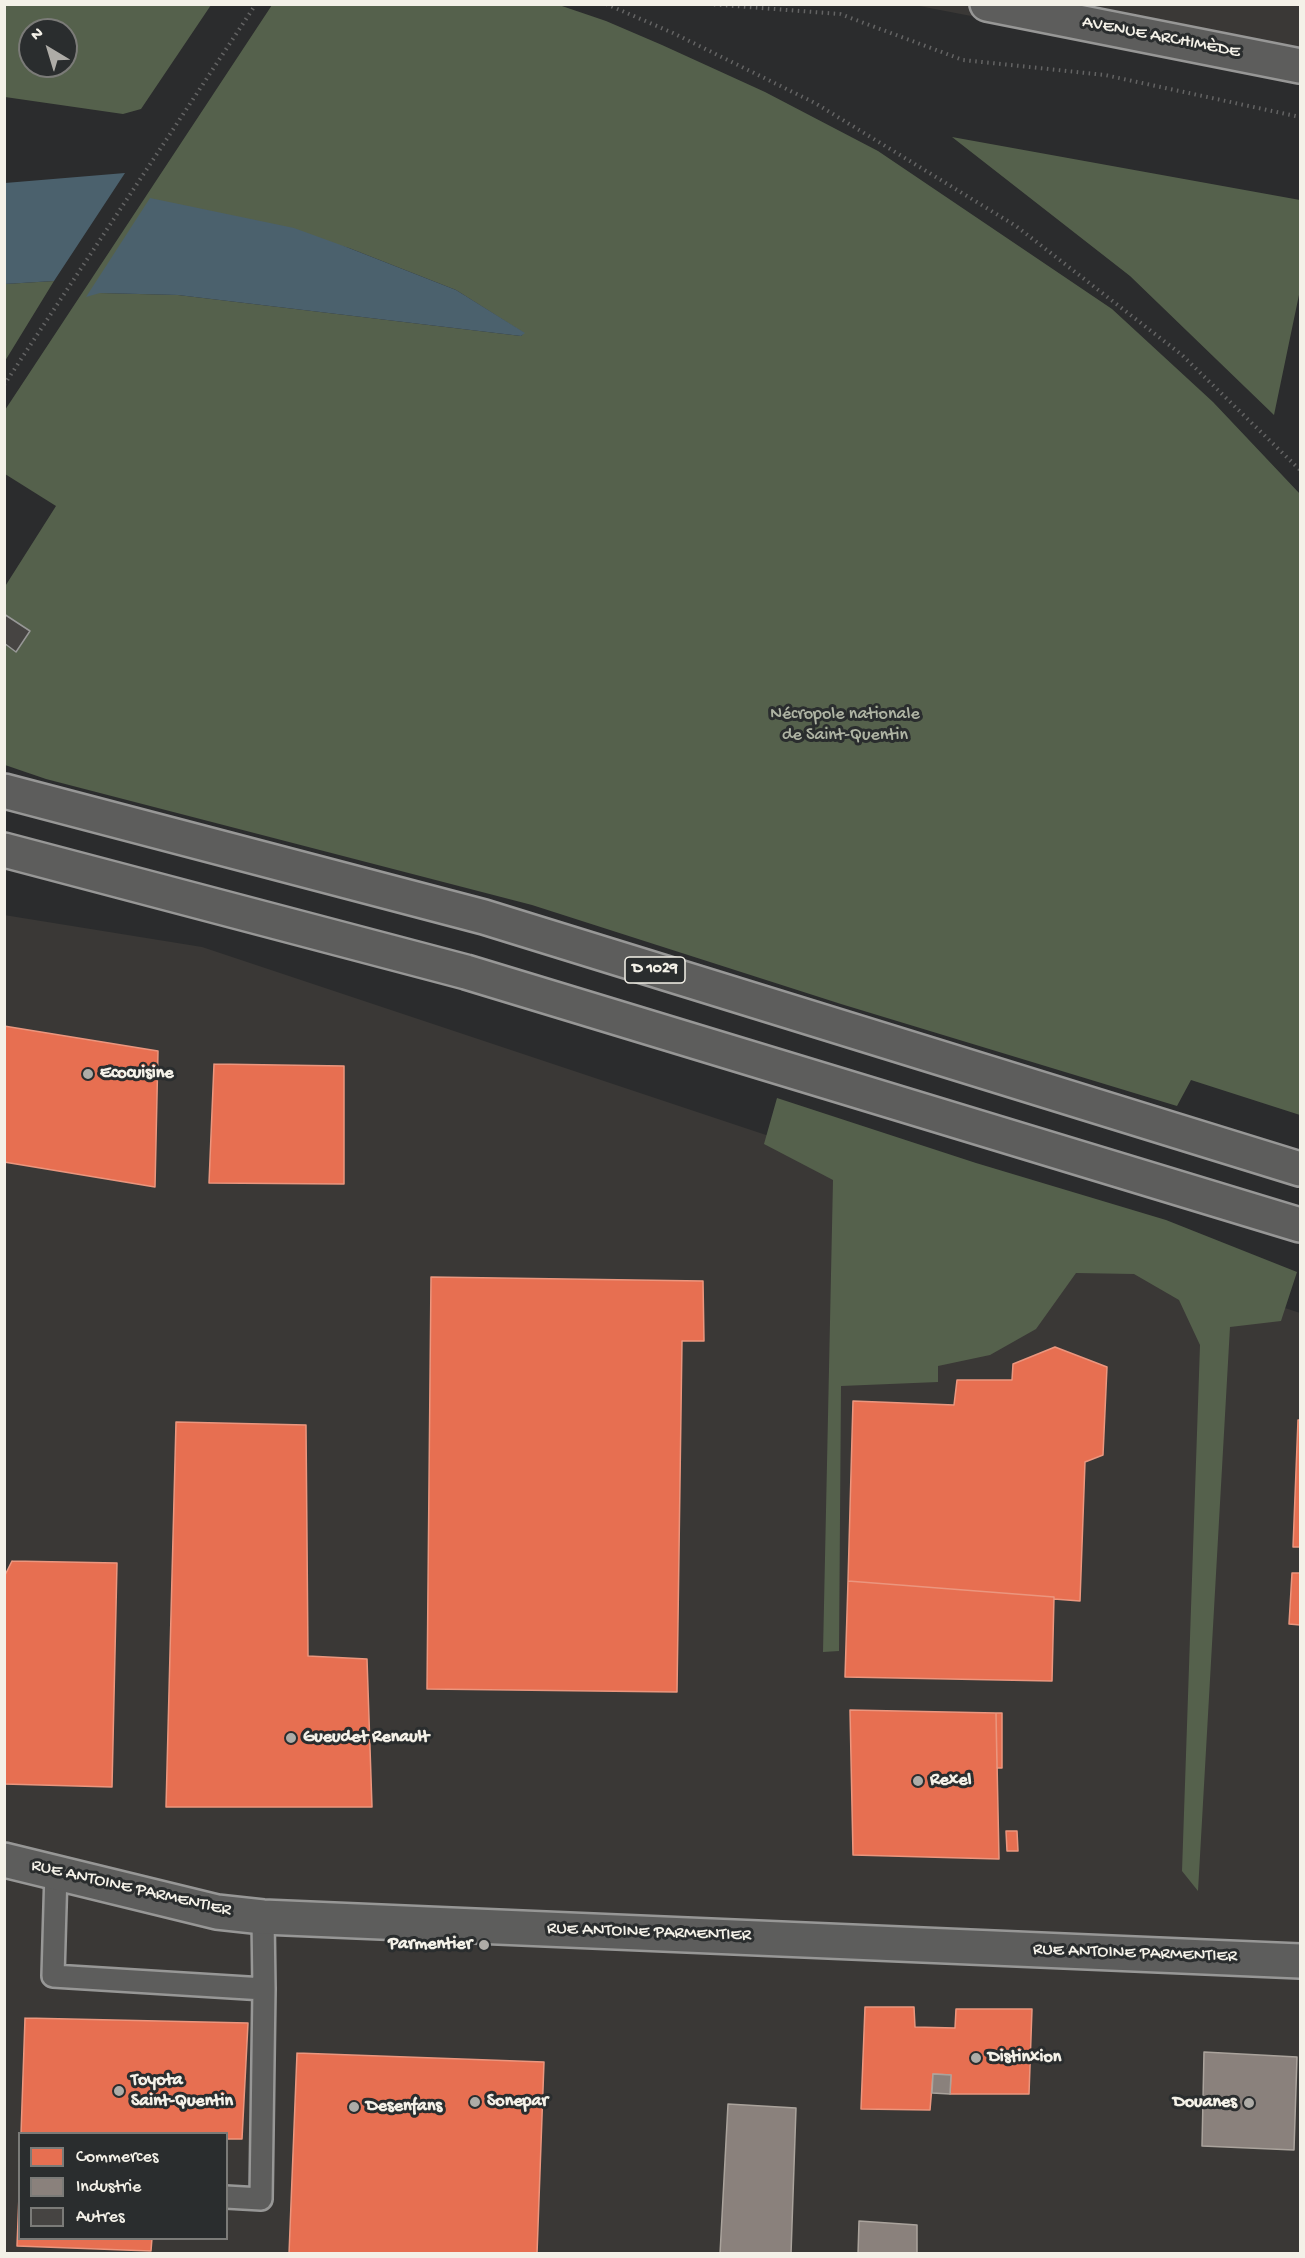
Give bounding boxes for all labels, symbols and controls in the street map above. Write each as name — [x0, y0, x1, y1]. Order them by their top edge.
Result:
street label: AVENUE ARCHIMÈDE — [1080, 12, 1242, 64]
north arrow — [18, 18, 78, 78]
text: N — [28, 24, 48, 46]
park label: Nécropole nationale de Saint-Quentin — [770, 704, 920, 746]
road number: D 1029 — [625, 957, 685, 983]
place label: Ecocuisine — [100, 1063, 174, 1085]
marker: Ecocuisine — [81, 1067, 95, 1081]
place label: Gueudet Renault — [303, 1727, 429, 1749]
marker: Gueudet Renault — [284, 1731, 298, 1745]
place label: Rexel — [930, 1770, 971, 1792]
marker: Rexel — [911, 1774, 925, 1788]
street label: RUE ANTOINE PARMENTIER — [29, 1855, 233, 1923]
street label: RUE ANTOINE PARMENTIER — [547, 1919, 751, 1947]
place label: Parmentier — [388, 1934, 472, 1956]
marker: Parmentier — [477, 1938, 491, 1952]
street label: RUE ANTOINE PARMENTIER — [1033, 1940, 1237, 1968]
place label: Distinxion — [988, 2047, 1061, 2069]
marker: Distinxion — [969, 2051, 983, 2065]
place label: Toyota Saint-Quentin — [131, 2070, 233, 2112]
marker: Toyota Saint-Quentin — [112, 2084, 126, 2098]
place label: Sonepar — [487, 2091, 548, 2113]
place label: Douanes — [1173, 2092, 1237, 2114]
marker: Sonepar — [468, 2095, 482, 2109]
place label: Desenfans — [366, 2096, 442, 2118]
marker: Douanes — [1242, 2096, 1256, 2110]
marker: Desenfans — [347, 2100, 361, 2114]
legend — [18, 2132, 228, 2240]
text: Commerces — [76, 2147, 158, 2168]
text: Industrie — [76, 2177, 141, 2198]
text: Autres — [76, 2207, 125, 2228]

